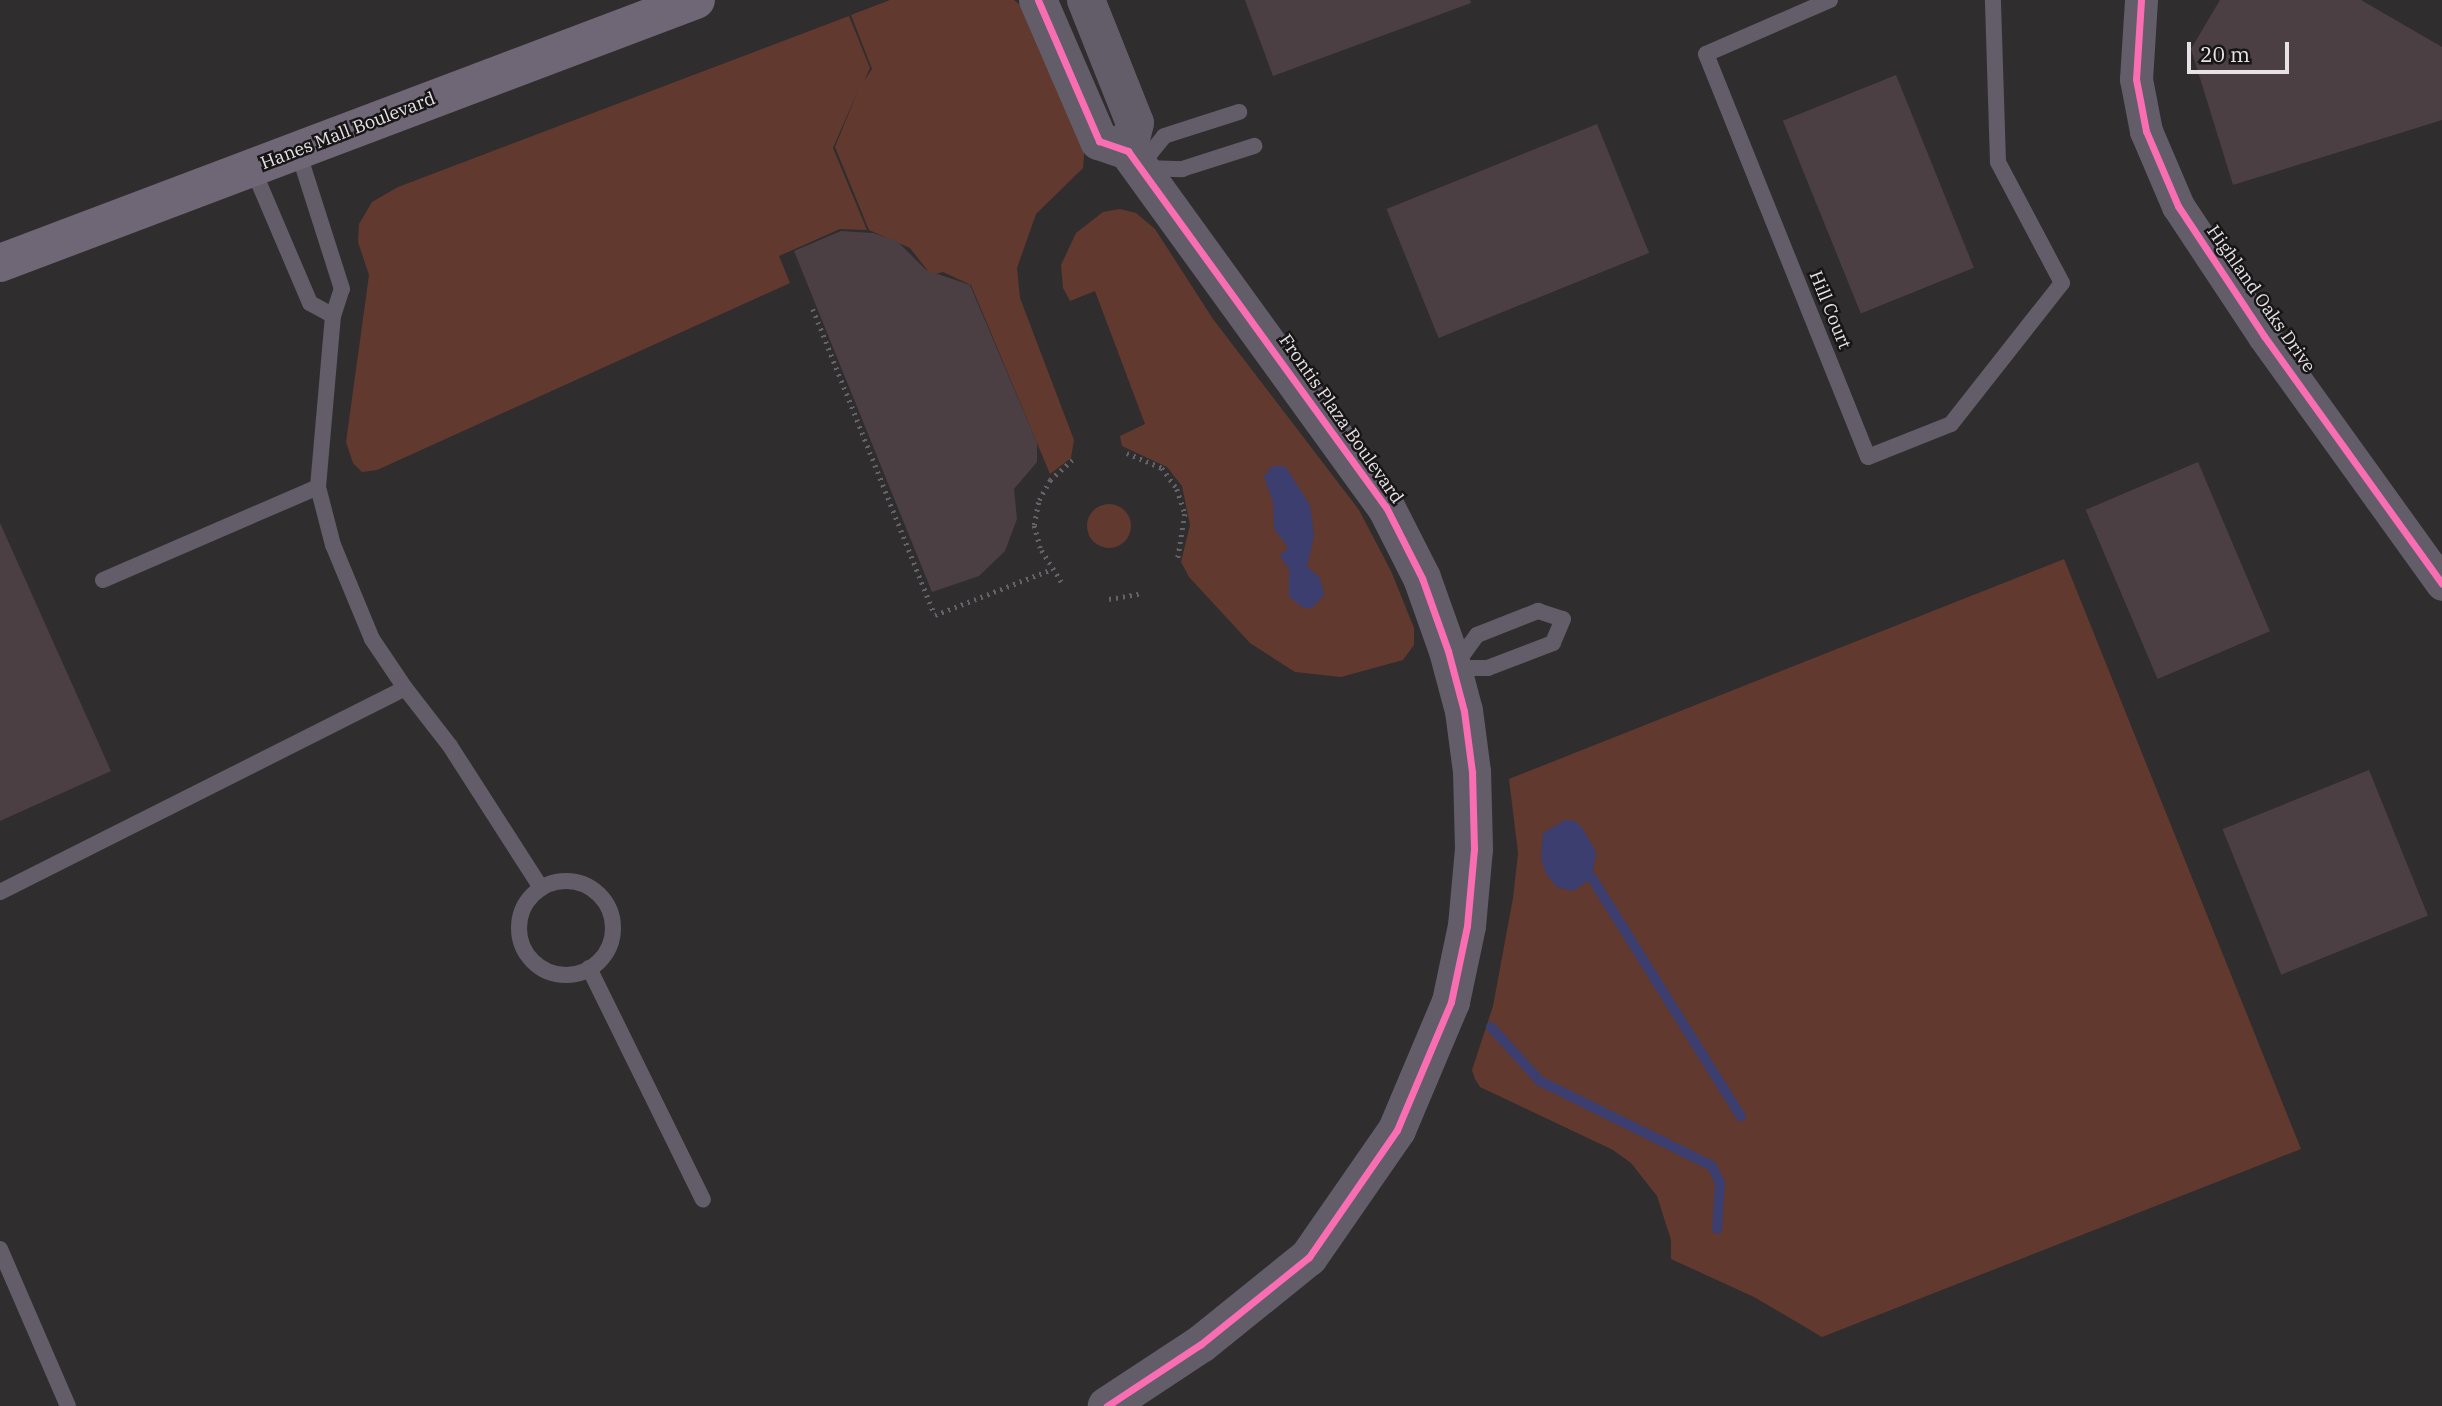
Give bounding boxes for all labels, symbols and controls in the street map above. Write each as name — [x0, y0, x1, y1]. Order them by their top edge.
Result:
scale bar — [2190, 28, 2292, 72]
text: 20 m — [2200, 40, 2250, 68]
street label: Hanes Mall Boulevard — [258, 88, 438, 174]
street label: Highland Oaks Drive — [2202, 221, 2320, 377]
street label: Hill Court — [1805, 268, 1855, 352]
street label: Frontis Plaza Boulevard — [1274, 330, 1408, 508]

